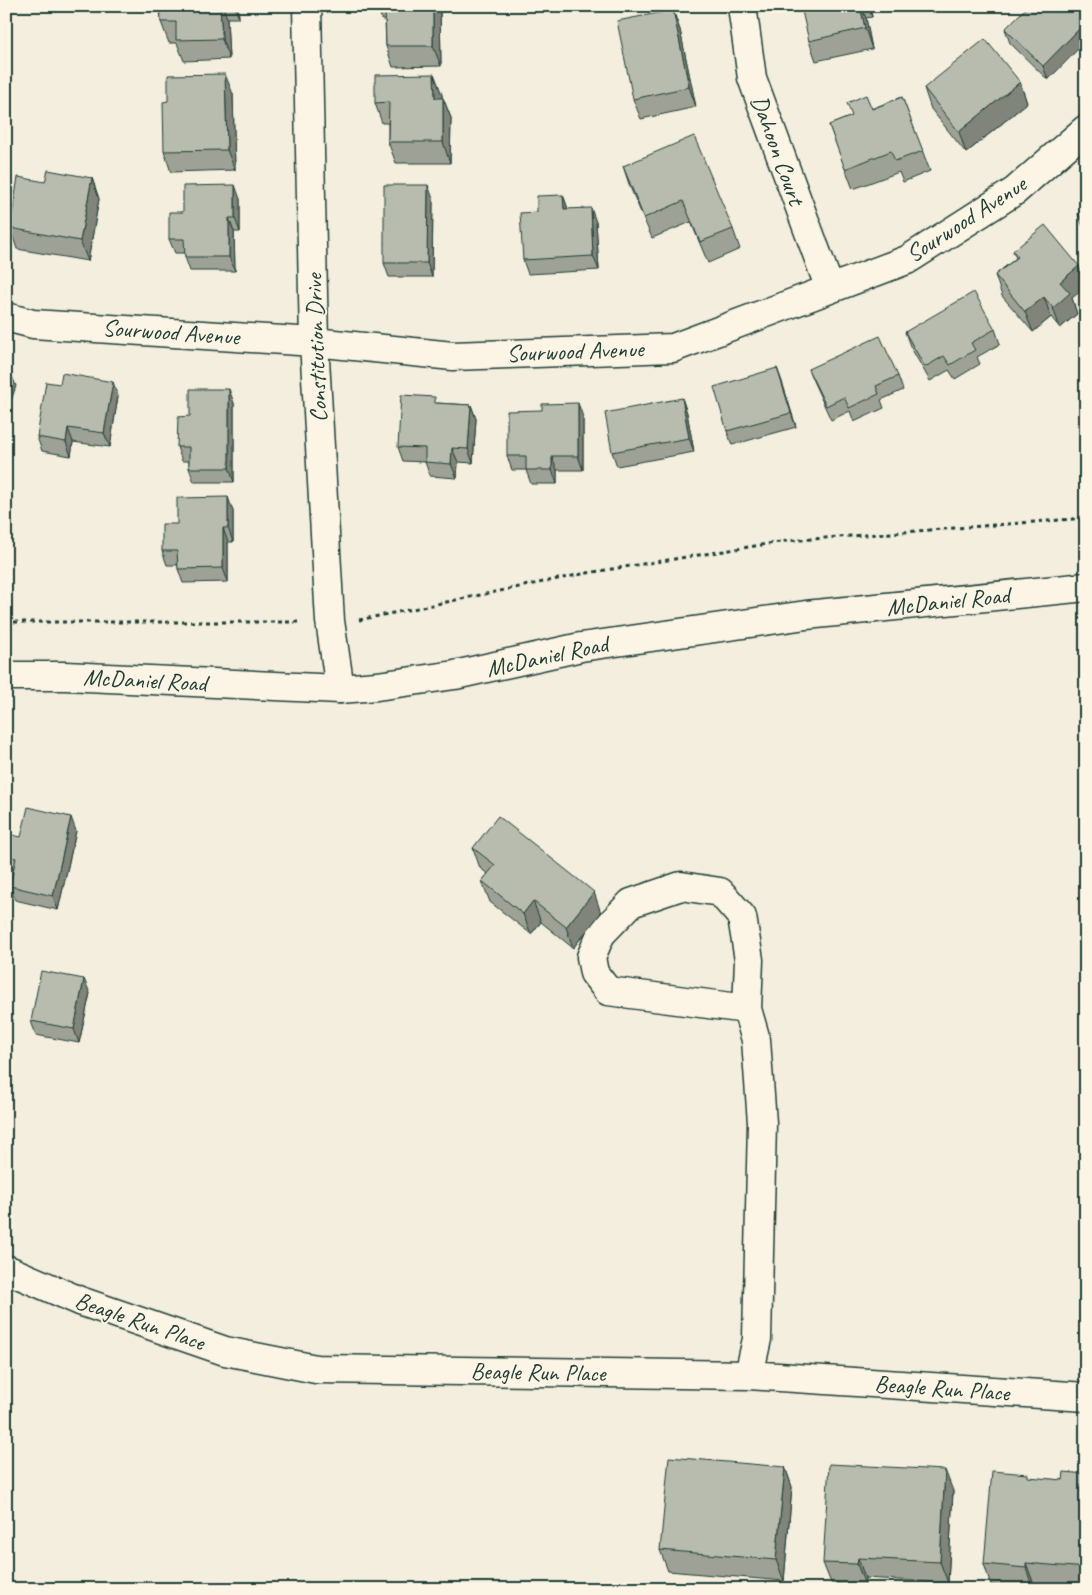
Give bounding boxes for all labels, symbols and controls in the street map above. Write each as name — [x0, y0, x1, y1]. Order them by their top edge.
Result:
street label: Dahoon Court — [744, 91, 812, 211]
street label: Sourwood Avenue — [900, 168, 1034, 269]
street label: Constitution Drive — [298, 271, 334, 423]
street label: Sourwood Avenue — [102, 312, 243, 352]
street label: Sourwood Avenue — [506, 334, 646, 368]
street label: McDaniel Road — [885, 579, 1014, 622]
street label: McDaniel Road — [484, 628, 614, 683]
street label: McDaniel Road — [83, 662, 211, 698]
street label: Beagle Run Place — [71, 1285, 211, 1358]
street label: Beagle Run Place — [470, 1356, 608, 1388]
street label: Beagle Run Place — [874, 1368, 1013, 1408]

